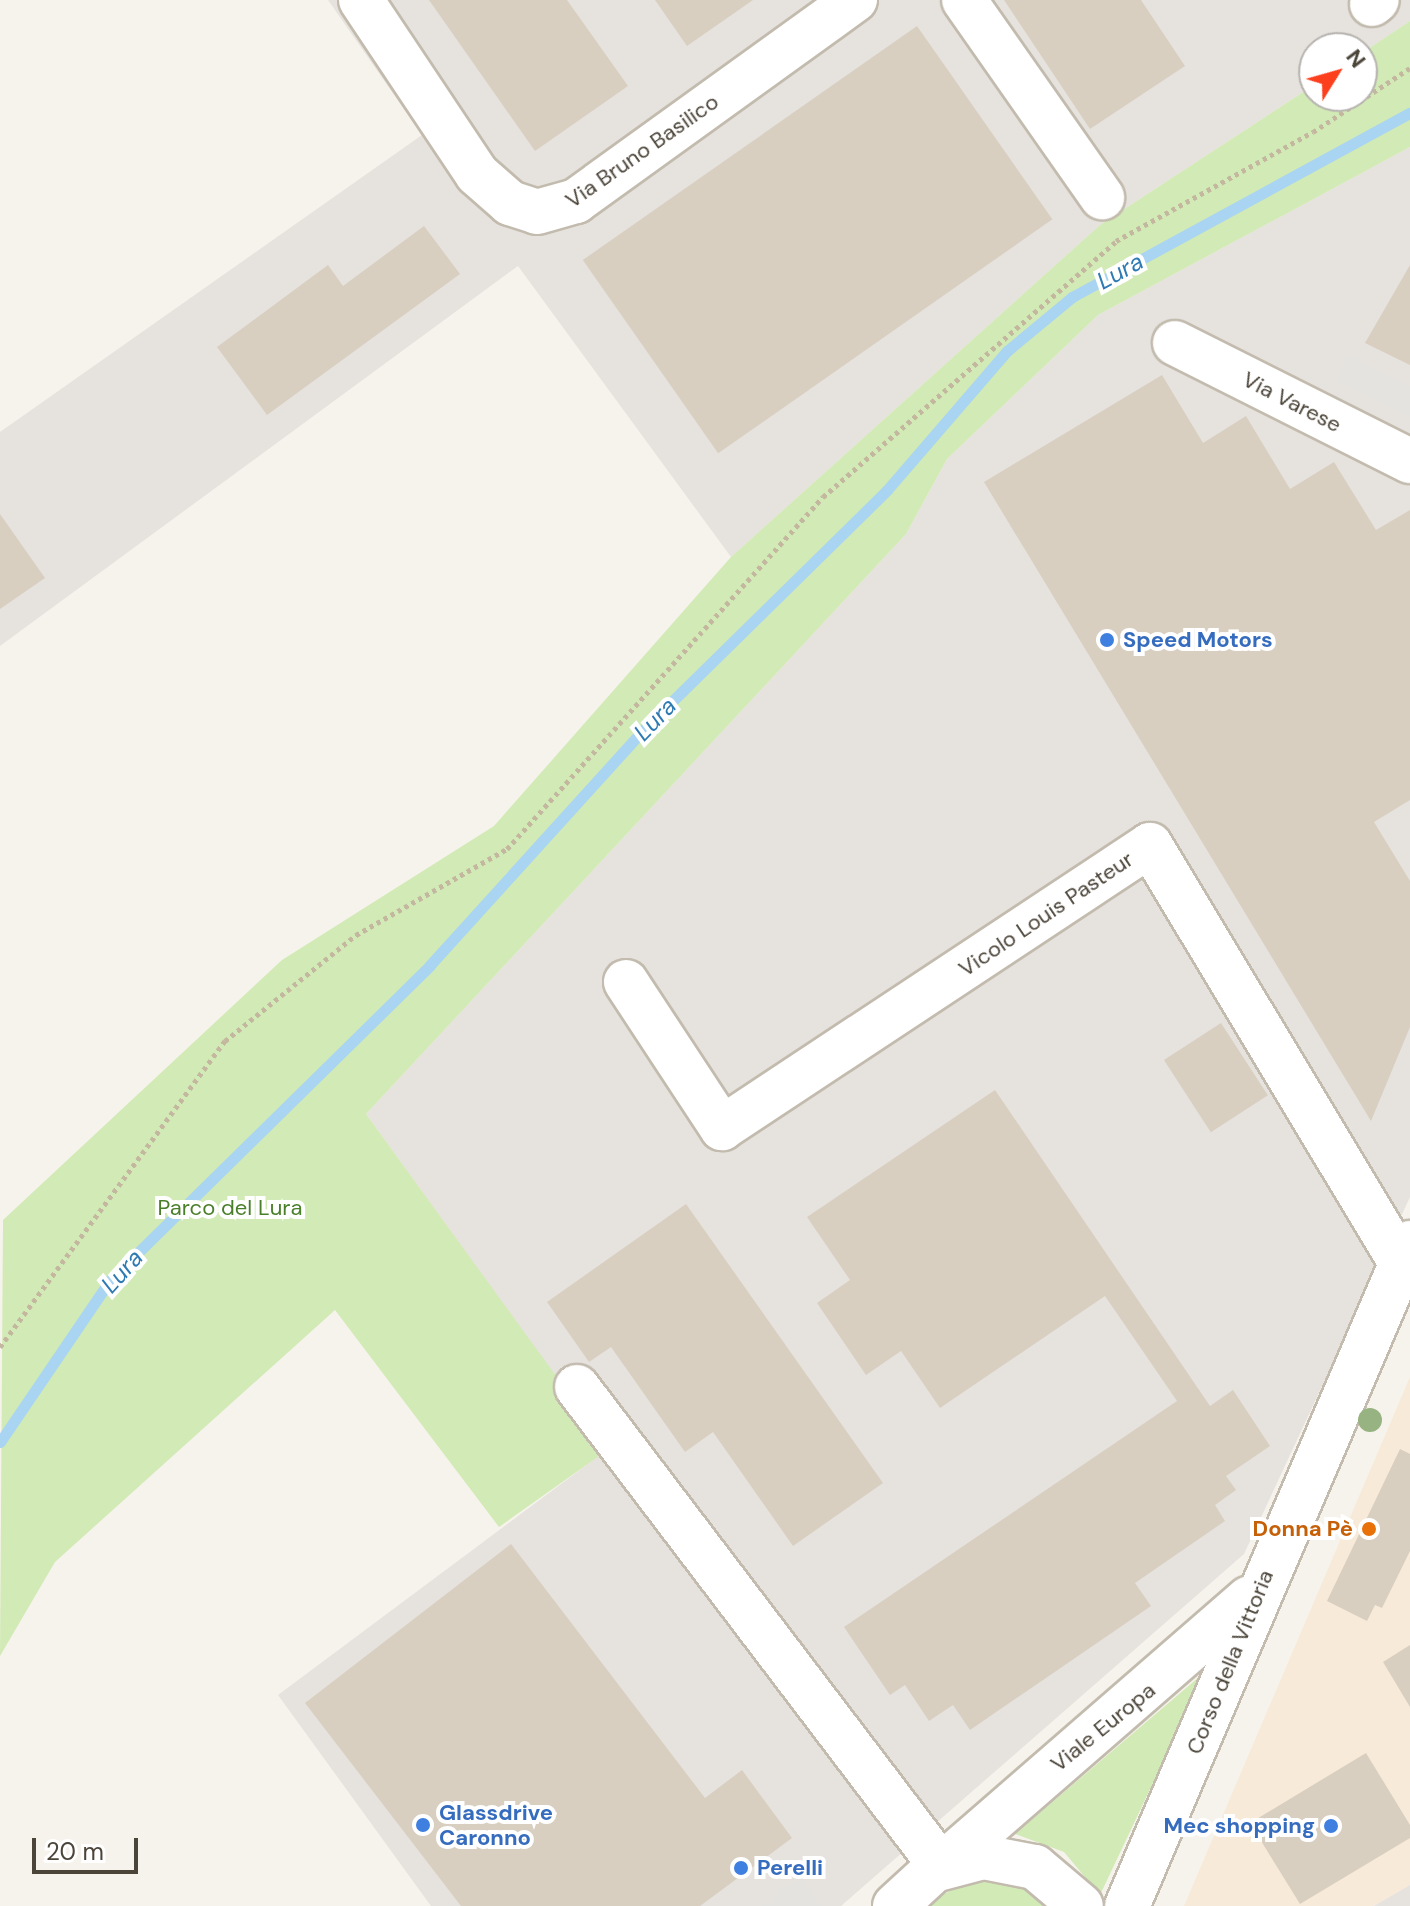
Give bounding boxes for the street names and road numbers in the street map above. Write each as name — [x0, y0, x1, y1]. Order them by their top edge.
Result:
street label: Via Bruno Basilico — [560, 88, 724, 214]
street label: Via Varese — [1238, 366, 1346, 438]
street label: Vicolo Louis Pasteur — [954, 846, 1138, 982]
street label: Corso della Vittoria — [1181, 1566, 1279, 1758]
street label: Viale Europa — [1045, 1677, 1161, 1777]

